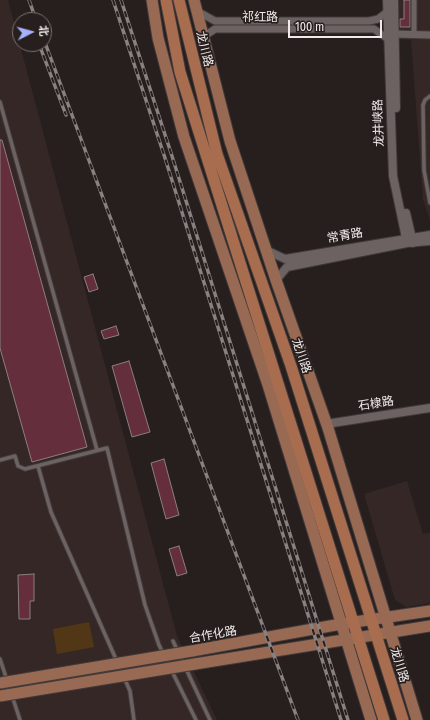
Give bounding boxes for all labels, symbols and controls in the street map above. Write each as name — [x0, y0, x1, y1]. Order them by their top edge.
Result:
street label: 祁红路 — [242, 11, 278, 25]
north arrow — [12, 12, 52, 52]
scale bar — [290, 12, 384, 38]
text: 100 m — [295, 20, 324, 34]
text: 北 — [36, 25, 50, 37]
street label: 龙川路 — [193, 30, 215, 68]
street label: 龙井峡路 — [371, 99, 387, 147]
street label: 常青路 — [326, 226, 364, 246]
street label: 龙川路 — [288, 337, 314, 375]
street label: 石棣路 — [357, 394, 395, 414]
street label: 合作化路 — [188, 624, 238, 646]
street label: 龙川路 — [387, 646, 411, 684]

